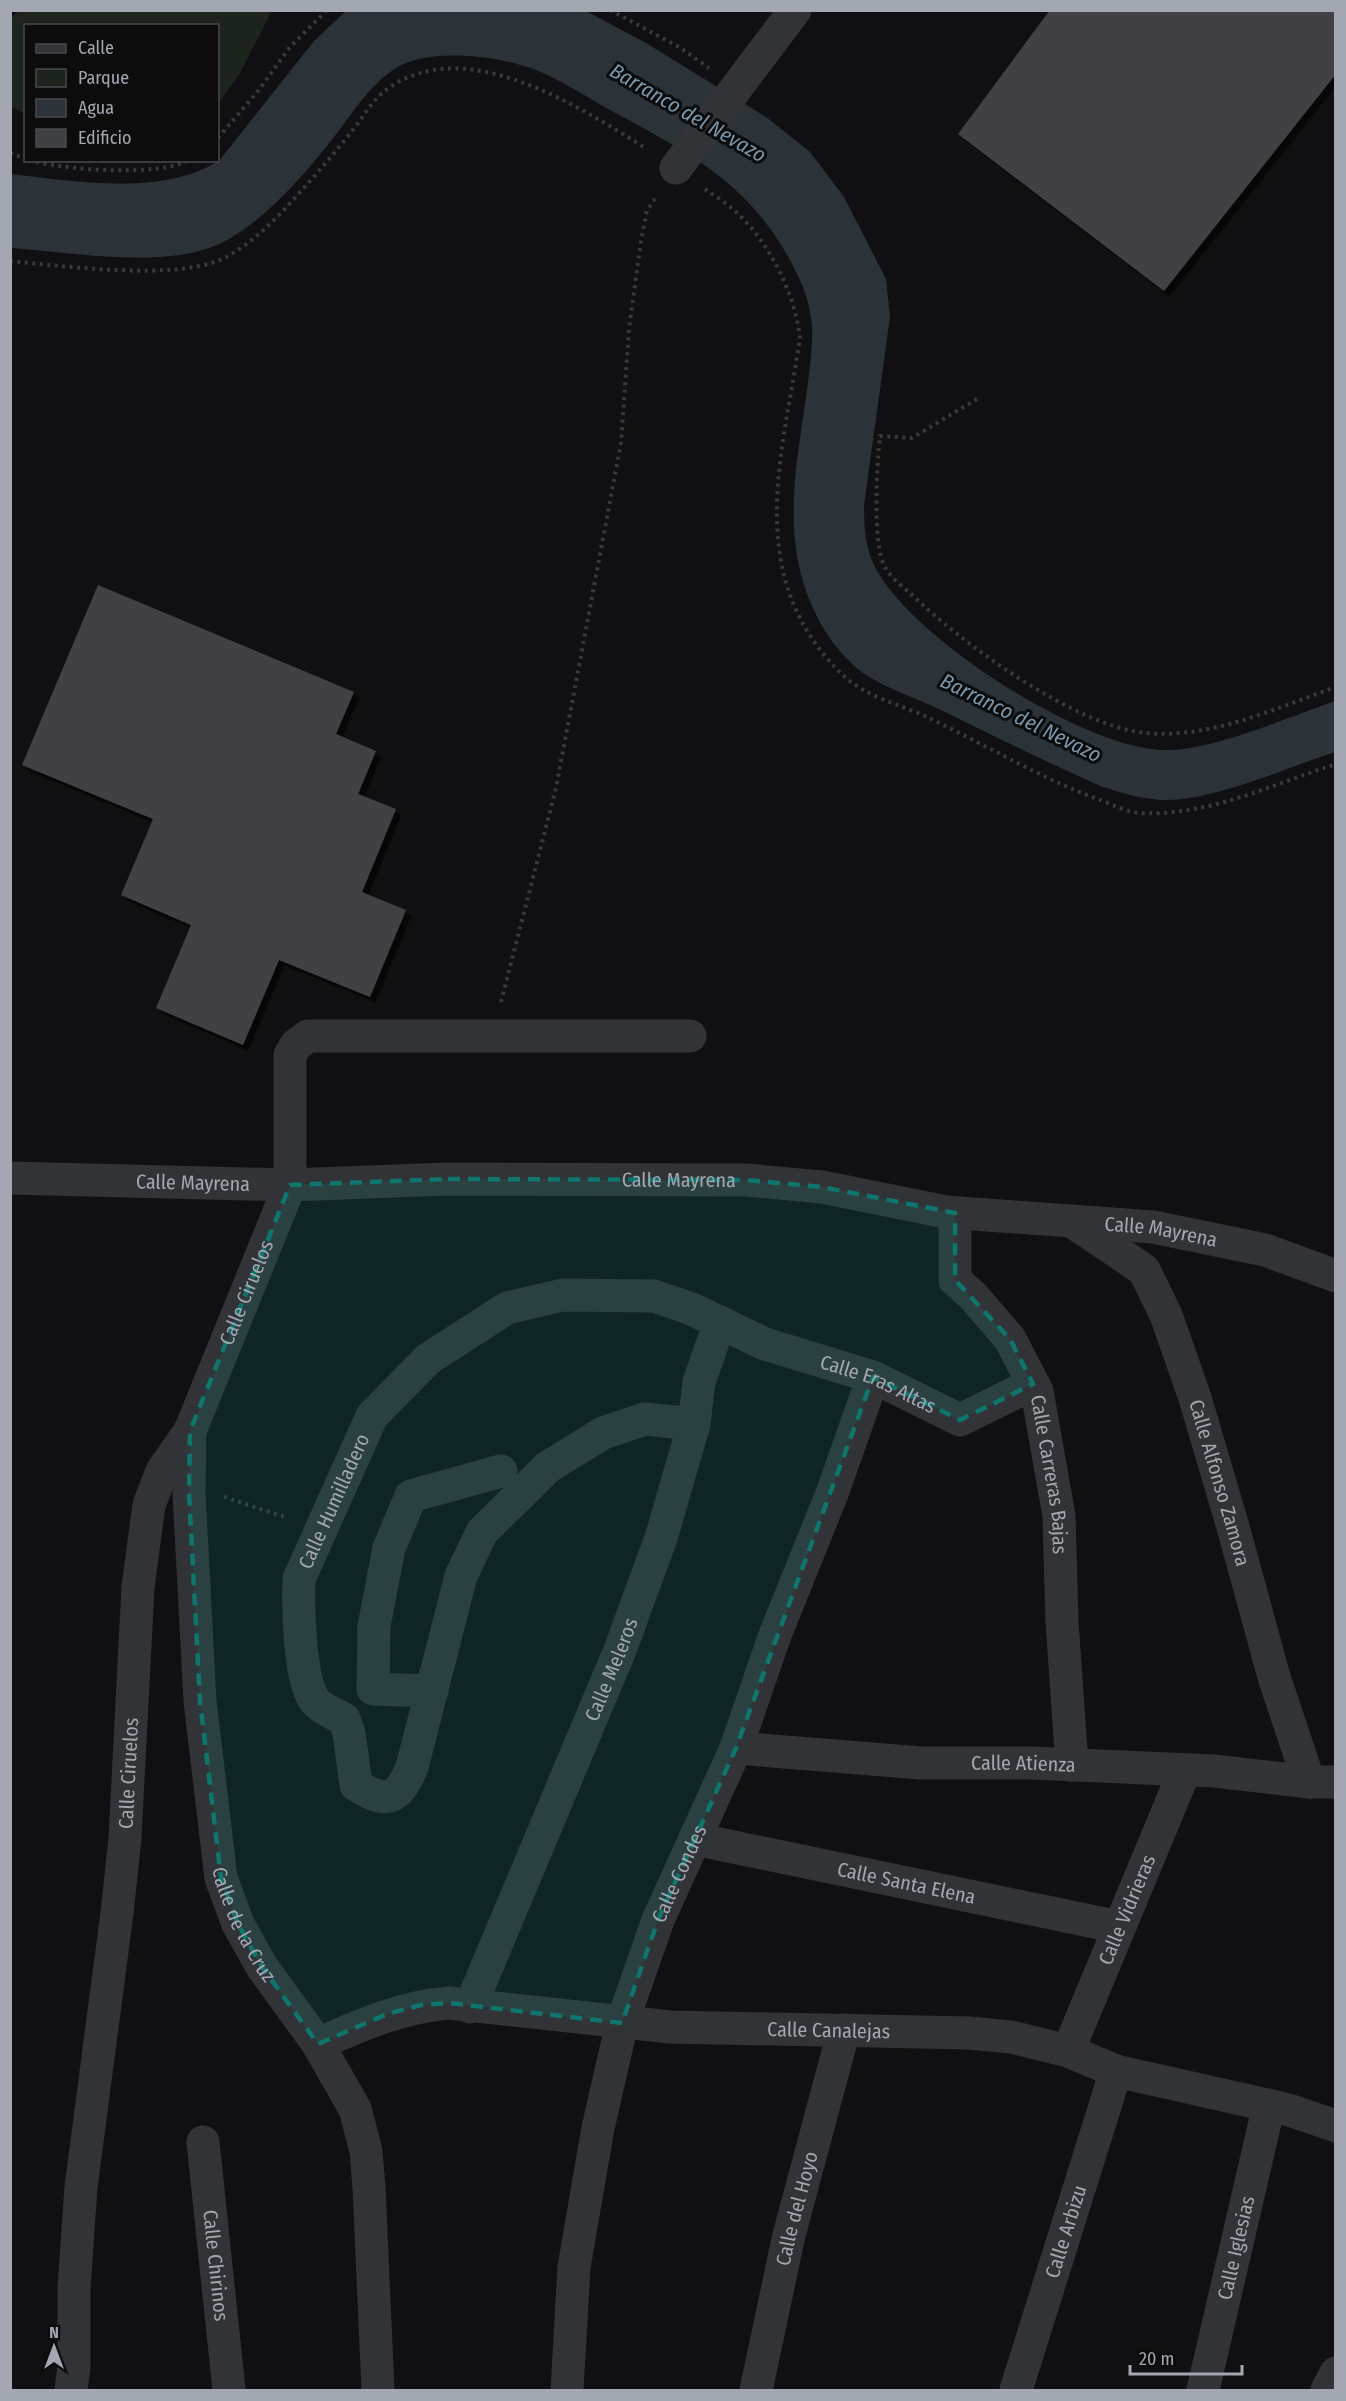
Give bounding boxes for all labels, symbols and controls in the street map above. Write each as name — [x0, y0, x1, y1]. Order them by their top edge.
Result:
legend — [24, 24, 219, 162]
text: Calle — [78, 37, 114, 59]
water label: Barranco del Nevazo — [605, 58, 771, 168]
text: Parque — [78, 67, 129, 89]
text: Agua — [78, 97, 114, 119]
text: Edificio — [78, 127, 131, 149]
water label: Barranco del Nevazo — [936, 668, 1106, 768]
street label: Calle Mayrena — [622, 1168, 736, 1192]
street label: Calle Mayrena — [136, 1169, 250, 1196]
street label: Calle Mayrena — [1104, 1212, 1219, 1252]
street label: Calle Ciruelos — [214, 1236, 278, 1349]
street label: Calle Eras Altas — [817, 1350, 940, 1418]
street label: Calle Carreras Bajas — [1026, 1393, 1072, 1554]
street label: Calle Alfonso Zamora — [1184, 1397, 1255, 1569]
street label: Calle Humilladero — [293, 1430, 374, 1573]
street label: Calle Meleros — [580, 1614, 643, 1725]
street label: Calle Ciruelos — [113, 1717, 143, 1830]
street label: Calle Atienza — [971, 1751, 1076, 1777]
street label: Calle Condes — [646, 1821, 712, 1926]
street label: Calle Vidrieras — [1093, 1851, 1160, 1968]
street label: Calle Santa Elena — [835, 1857, 978, 1909]
street label: Calle de la Cruz — [208, 1866, 281, 1987]
street label: Calle Canalejas — [767, 2017, 890, 2043]
street label: Calle del Hoyo — [771, 2149, 823, 2268]
street label: Calle Arbizu — [1040, 2182, 1091, 2281]
street label: Calle Iglesias — [1212, 2193, 1260, 2302]
street label: Calle Chirinos — [198, 2208, 234, 2322]
north arrow — [24, 2317, 84, 2377]
text: N — [49, 2323, 59, 2342]
scale bar — [1130, 2338, 1242, 2376]
text: 20 m — [1139, 2348, 1174, 2370]

